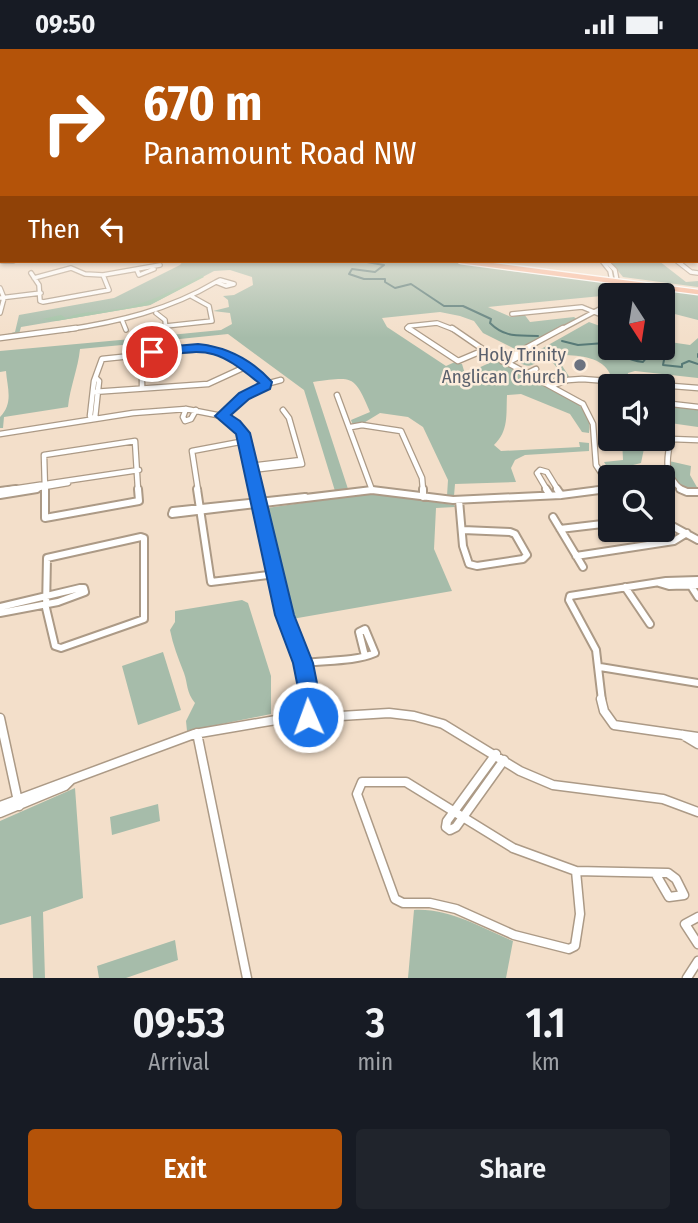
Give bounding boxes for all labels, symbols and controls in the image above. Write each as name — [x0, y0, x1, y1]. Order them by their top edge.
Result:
text: 09:50 — [35, 9, 96, 40]
text: 670 m — [143, 74, 263, 133]
icon: right — [28, 77, 119, 168]
text: Panamount Road NW — [143, 134, 417, 172]
icon: left — [94, 210, 132, 248]
text: Then — [28, 214, 80, 245]
north arrow — [598, 283, 676, 361]
map controls — [598, 283, 675, 542]
pin — [122, 322, 182, 382]
icon: arrive — [133, 333, 171, 371]
place label: Holy Trinity Anglican Church — [442, 343, 567, 388]
marker: Holy Trinity Anglican Church — [572, 357, 588, 373]
button: sound — [598, 374, 675, 451]
button: search — [598, 465, 675, 542]
position arrow — [271, 680, 345, 754]
text: 09:53 — [132, 998, 225, 1048]
text: 3 — [366, 998, 385, 1048]
text: 1.1 — [525, 998, 566, 1048]
text: Arrival — [148, 1048, 209, 1076]
text: min — [358, 1048, 393, 1076]
text: km — [531, 1048, 560, 1076]
button: Exit — [28, 1129, 342, 1209]
button: Share — [356, 1129, 670, 1209]

